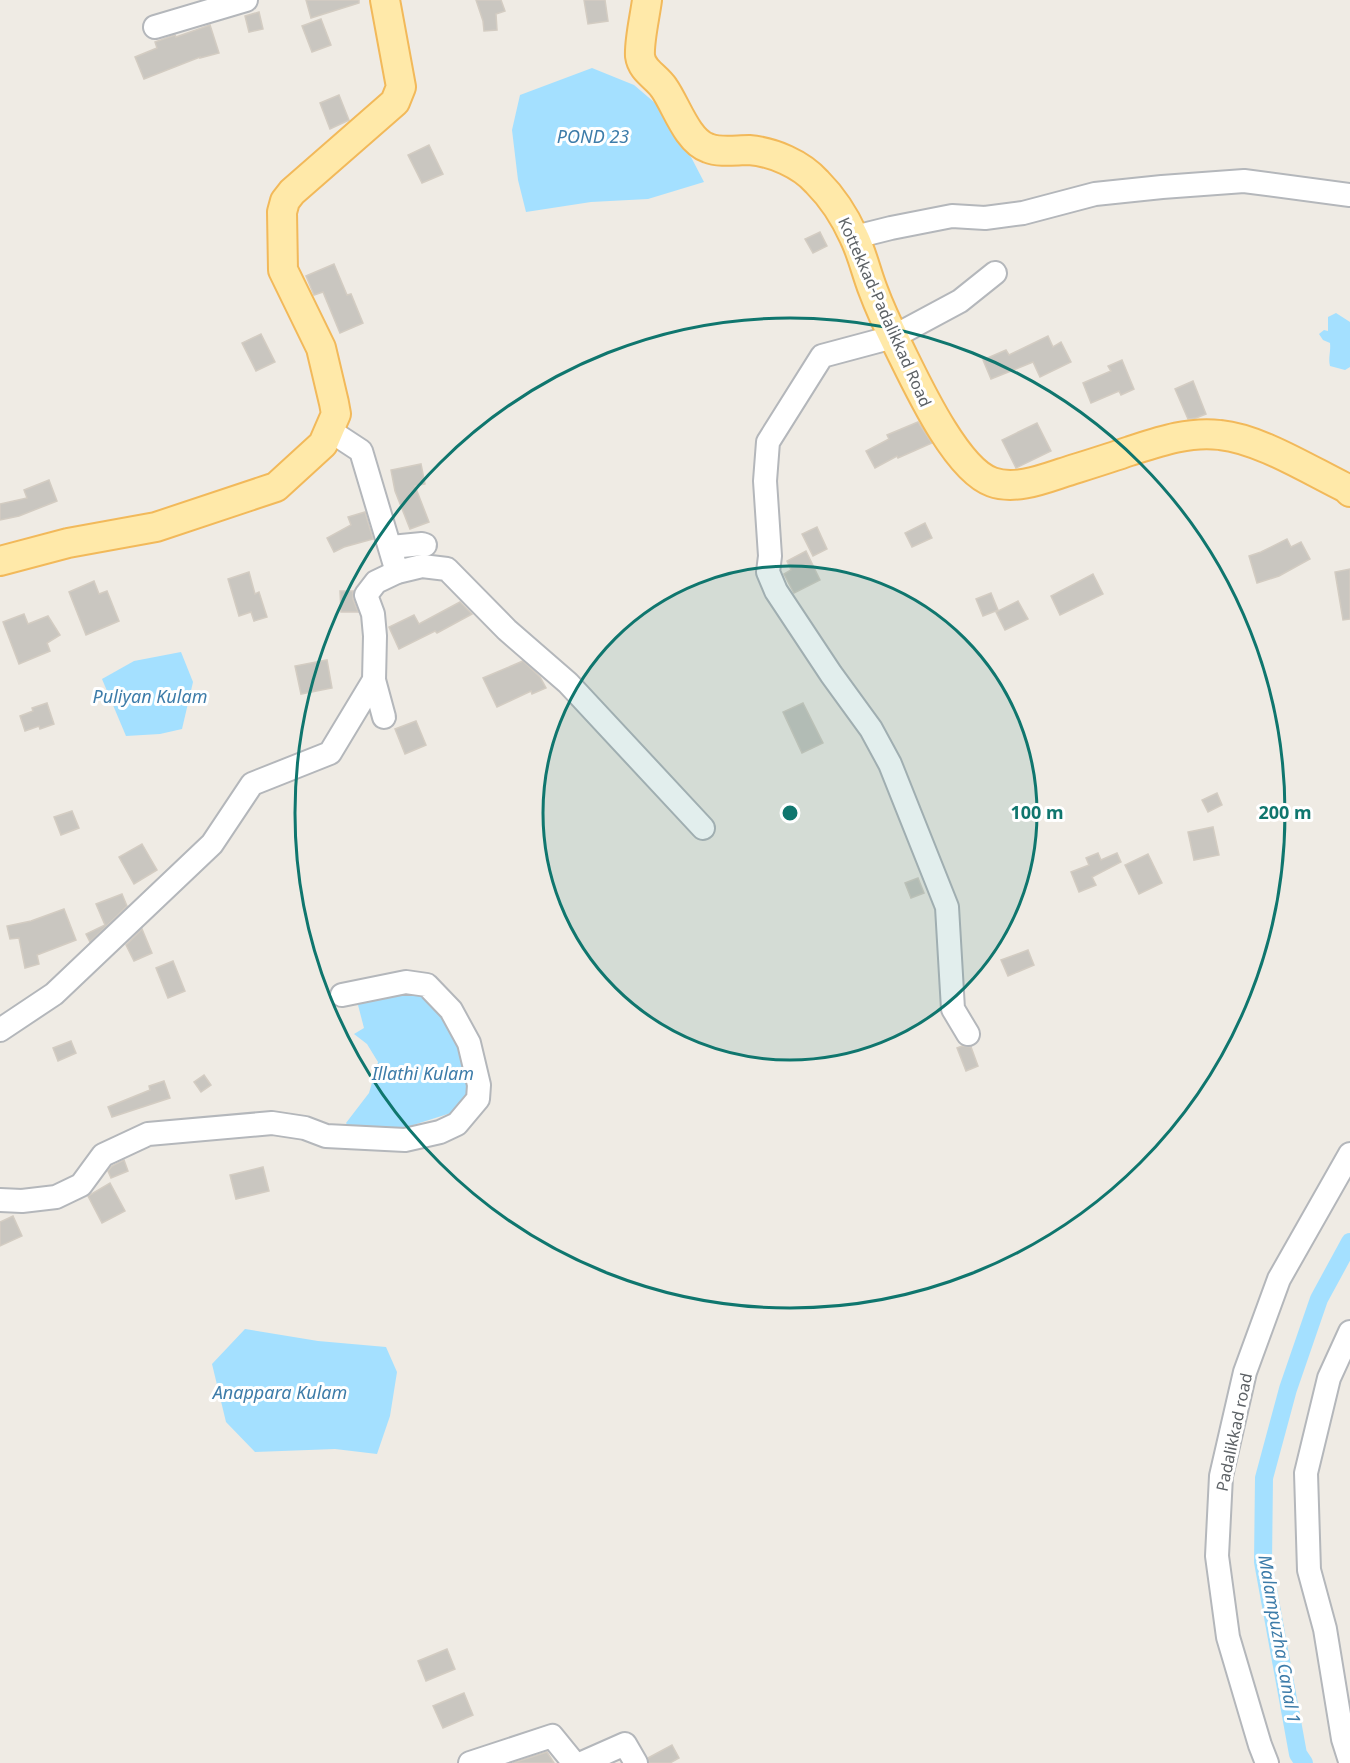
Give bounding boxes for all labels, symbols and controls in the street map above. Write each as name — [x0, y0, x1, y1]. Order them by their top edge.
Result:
water label: POND 23 — [557, 124, 629, 148]
street label: Kottekkad-Padalikkad Road — [833, 214, 937, 410]
water label: Puliyan Kulam — [93, 684, 207, 708]
text: 100 m — [1010, 800, 1064, 824]
text: 200 m — [1258, 800, 1312, 824]
centre of rings — [780, 803, 800, 823]
water label: Illathi Kulam — [371, 1061, 474, 1085]
street label: Padalikkad road — [1211, 1371, 1257, 1493]
water label: Anappara Kulam — [211, 1380, 347, 1404]
water label: Malampuzha Canal 1 — [1253, 1553, 1307, 1725]

